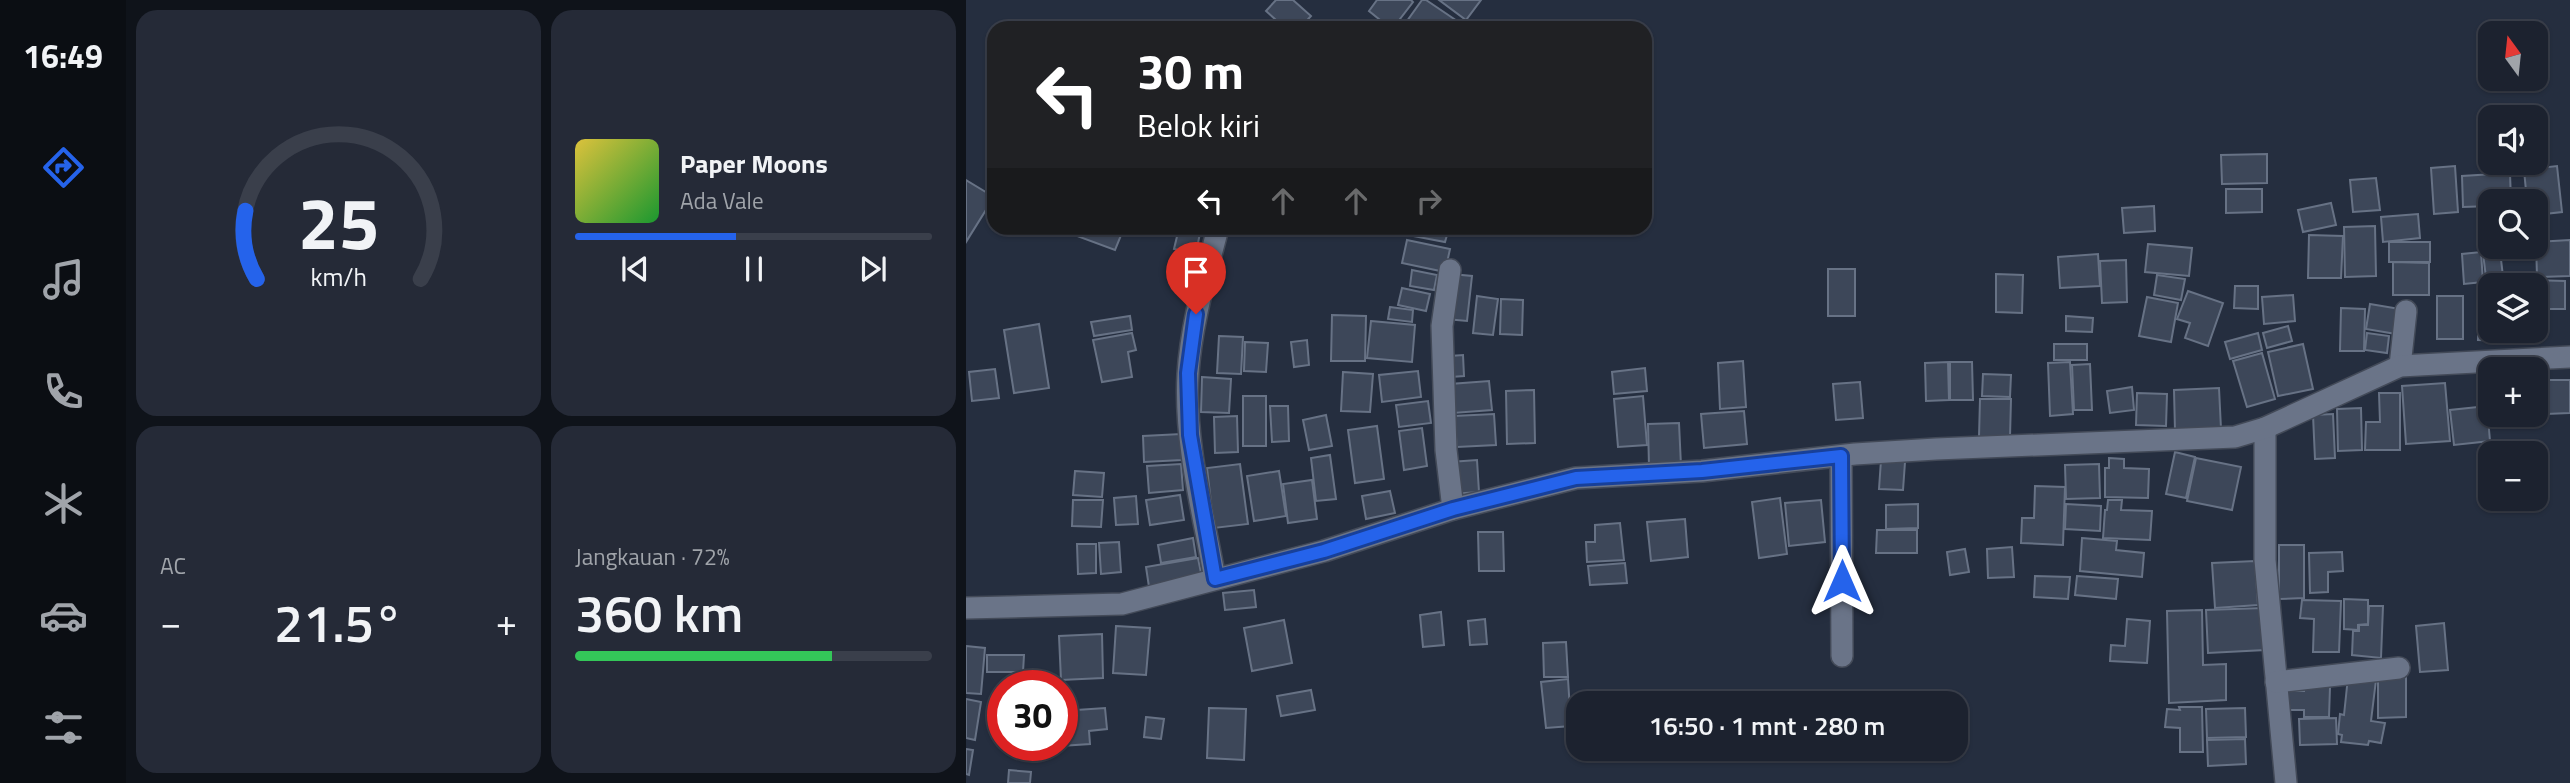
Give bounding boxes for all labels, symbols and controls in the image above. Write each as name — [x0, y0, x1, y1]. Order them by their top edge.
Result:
north arrow — [2478, 21, 2548, 91]
map controls — [2478, 21, 2548, 511]
text: 16:49 — [23, 32, 103, 80]
text: 30 m — [1137, 33, 1244, 108]
icon: left — [1022, 49, 1113, 140]
text: Belok kiri — [1137, 101, 1260, 149]
button: sound — [2478, 105, 2548, 175]
icon: directions — [39, 143, 88, 192]
text: Paper Moons — [680, 144, 828, 183]
text: 25 — [298, 168, 379, 278]
icon: left — [1191, 182, 1229, 220]
icon: ahead — [1264, 182, 1302, 220]
icon: ahead — [1337, 182, 1375, 220]
icon: right — [1410, 182, 1448, 220]
text: Ada Vale — [680, 183, 764, 218]
button: search — [2478, 189, 2548, 259]
pin — [1166, 242, 1226, 314]
icon: previous — [616, 250, 654, 288]
icon: pause — [735, 250, 773, 288]
icon: next — [854, 250, 892, 288]
icon: arrive — [1177, 253, 1215, 291]
icon: music — [39, 255, 88, 304]
text: km/h — [310, 258, 367, 296]
button: layers — [2478, 273, 2548, 343]
button: + — [2478, 357, 2548, 427]
icon: phone — [39, 367, 88, 416]
button: − — [2478, 441, 2548, 511]
icon: climate — [39, 479, 88, 528]
text: Jangkauan · 72% — [575, 539, 730, 574]
position arrow — [1805, 544, 1879, 618]
text: AC — [160, 548, 186, 583]
text: 360 km — [575, 573, 743, 652]
text: 21.5° — [274, 583, 403, 662]
icon: car — [39, 591, 88, 640]
text: − — [160, 593, 181, 651]
text: + — [496, 593, 517, 651]
speed limit sign: 30 — [987, 670, 1078, 761]
icon: filters — [39, 703, 88, 752]
text: 16:50 · 1 mnt · 280 m — [1649, 706, 1885, 745]

